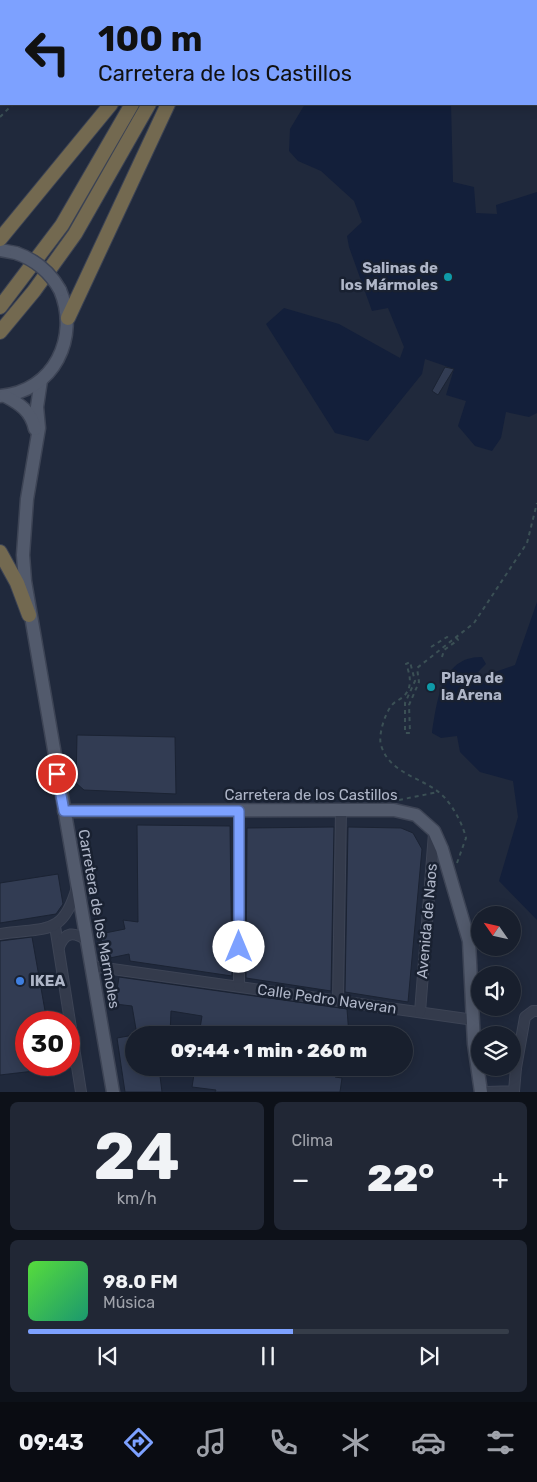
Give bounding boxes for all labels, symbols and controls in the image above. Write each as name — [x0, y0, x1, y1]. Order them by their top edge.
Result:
text: 100 m — [98, 18, 203, 60]
icon: left — [15, 20, 80, 85]
text: Carretera de los Castillos — [98, 60, 352, 87]
place label: Salinas de los Mármoles — [341, 259, 438, 294]
marker: Salinas de los Mármoles — [442, 271, 454, 283]
place label: Playa de la Arena — [441, 669, 503, 704]
marker: Playa de la Arena — [425, 681, 437, 693]
pin — [36, 753, 78, 795]
icon: arrive — [43, 760, 71, 788]
street label: Carretera de los Castillos — [224, 786, 398, 804]
street label: Carretera de los Marmoles — [74, 828, 124, 1010]
street label: Avenida de Naos — [413, 862, 441, 979]
north arrow — [471, 906, 521, 956]
map controls — [471, 906, 521, 1076]
position arrow — [212, 920, 264, 972]
button: sound — [471, 966, 521, 1016]
place label: IKEA — [30, 972, 65, 990]
marker: IKEA — [14, 975, 26, 987]
street label: Calle Pedro Naveran — [256, 980, 398, 1018]
speed limit sign: 30 — [15, 1011, 80, 1076]
button: layers — [471, 1026, 521, 1076]
text: 09:44 · 1 min · 260 m — [171, 1039, 367, 1062]
text: 24 — [94, 1118, 180, 1195]
text: Clima — [292, 1131, 333, 1150]
text: 22° — [367, 1155, 434, 1201]
text: − — [292, 1163, 310, 1196]
text: + — [492, 1163, 509, 1196]
text: km/h — [117, 1189, 157, 1208]
text: 98.0 FM — [103, 1270, 178, 1293]
text: Música — [103, 1293, 155, 1312]
icon: previous — [94, 1342, 122, 1370]
icon: pause — [254, 1342, 282, 1370]
icon: next — [415, 1342, 443, 1370]
icon: directions — [121, 1425, 156, 1460]
icon: music — [194, 1425, 229, 1460]
icon: phone — [266, 1425, 301, 1460]
icon: climate — [338, 1425, 373, 1460]
icon: car — [411, 1425, 446, 1460]
icon: filters — [483, 1425, 518, 1460]
text: 09:43 — [19, 1429, 84, 1456]

